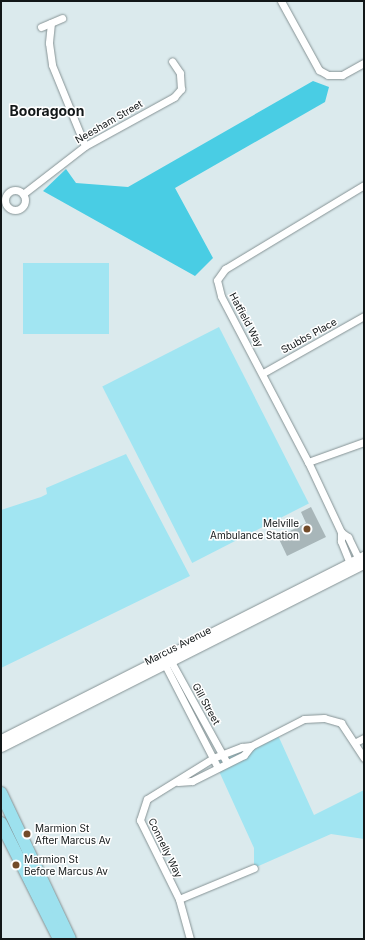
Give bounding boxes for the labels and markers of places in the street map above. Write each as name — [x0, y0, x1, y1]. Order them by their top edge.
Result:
place label: Melville Ambulance Station — [210, 517, 299, 540]
marker: Melville Ambulance Station — [302, 524, 312, 534]
place label: Marmion St After Marcus Av — [35, 822, 111, 846]
marker: Marmion St After Marcus Av — [22, 829, 32, 839]
place label: Marmion St Before Marcus Av — [24, 853, 108, 876]
marker: Marmion St Before Marcus Av — [11, 860, 21, 870]

